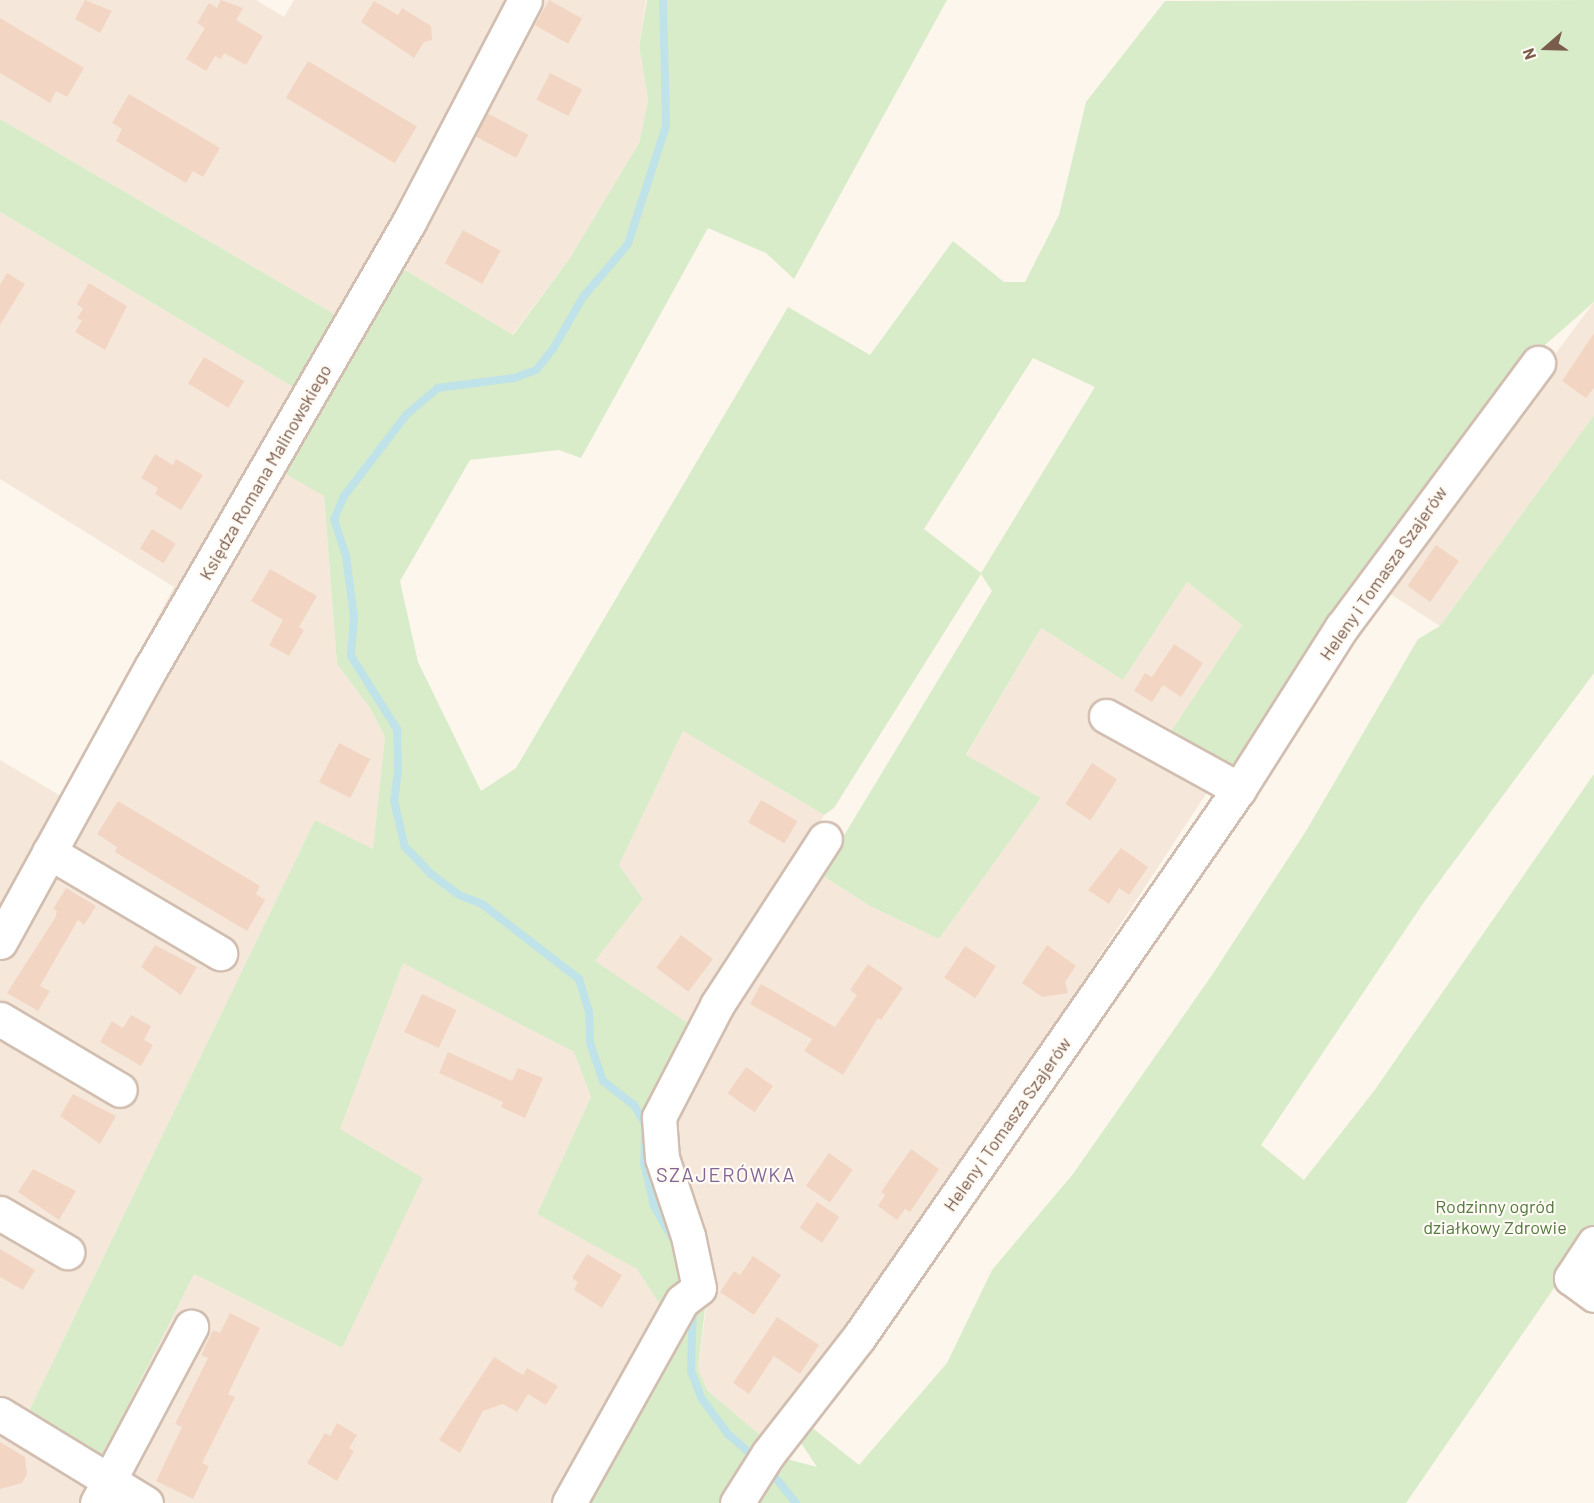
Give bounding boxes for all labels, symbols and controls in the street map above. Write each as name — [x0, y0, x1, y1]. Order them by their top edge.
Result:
north arrow — [1516, 18, 1576, 78]
text: N — [1518, 46, 1539, 63]
street label: Księdza Romana Malinowskiego — [194, 360, 336, 584]
street label: Heleny i Tomasza Szajerów — [1315, 482, 1451, 664]
street label: Heleny i Tomasza Szajerów — [939, 1033, 1075, 1215]
district label: SZAJERÓWKA — [656, 1162, 796, 1186]
park label: Rodzinny ogród działkowy Zdrowie — [1423, 1196, 1567, 1238]

